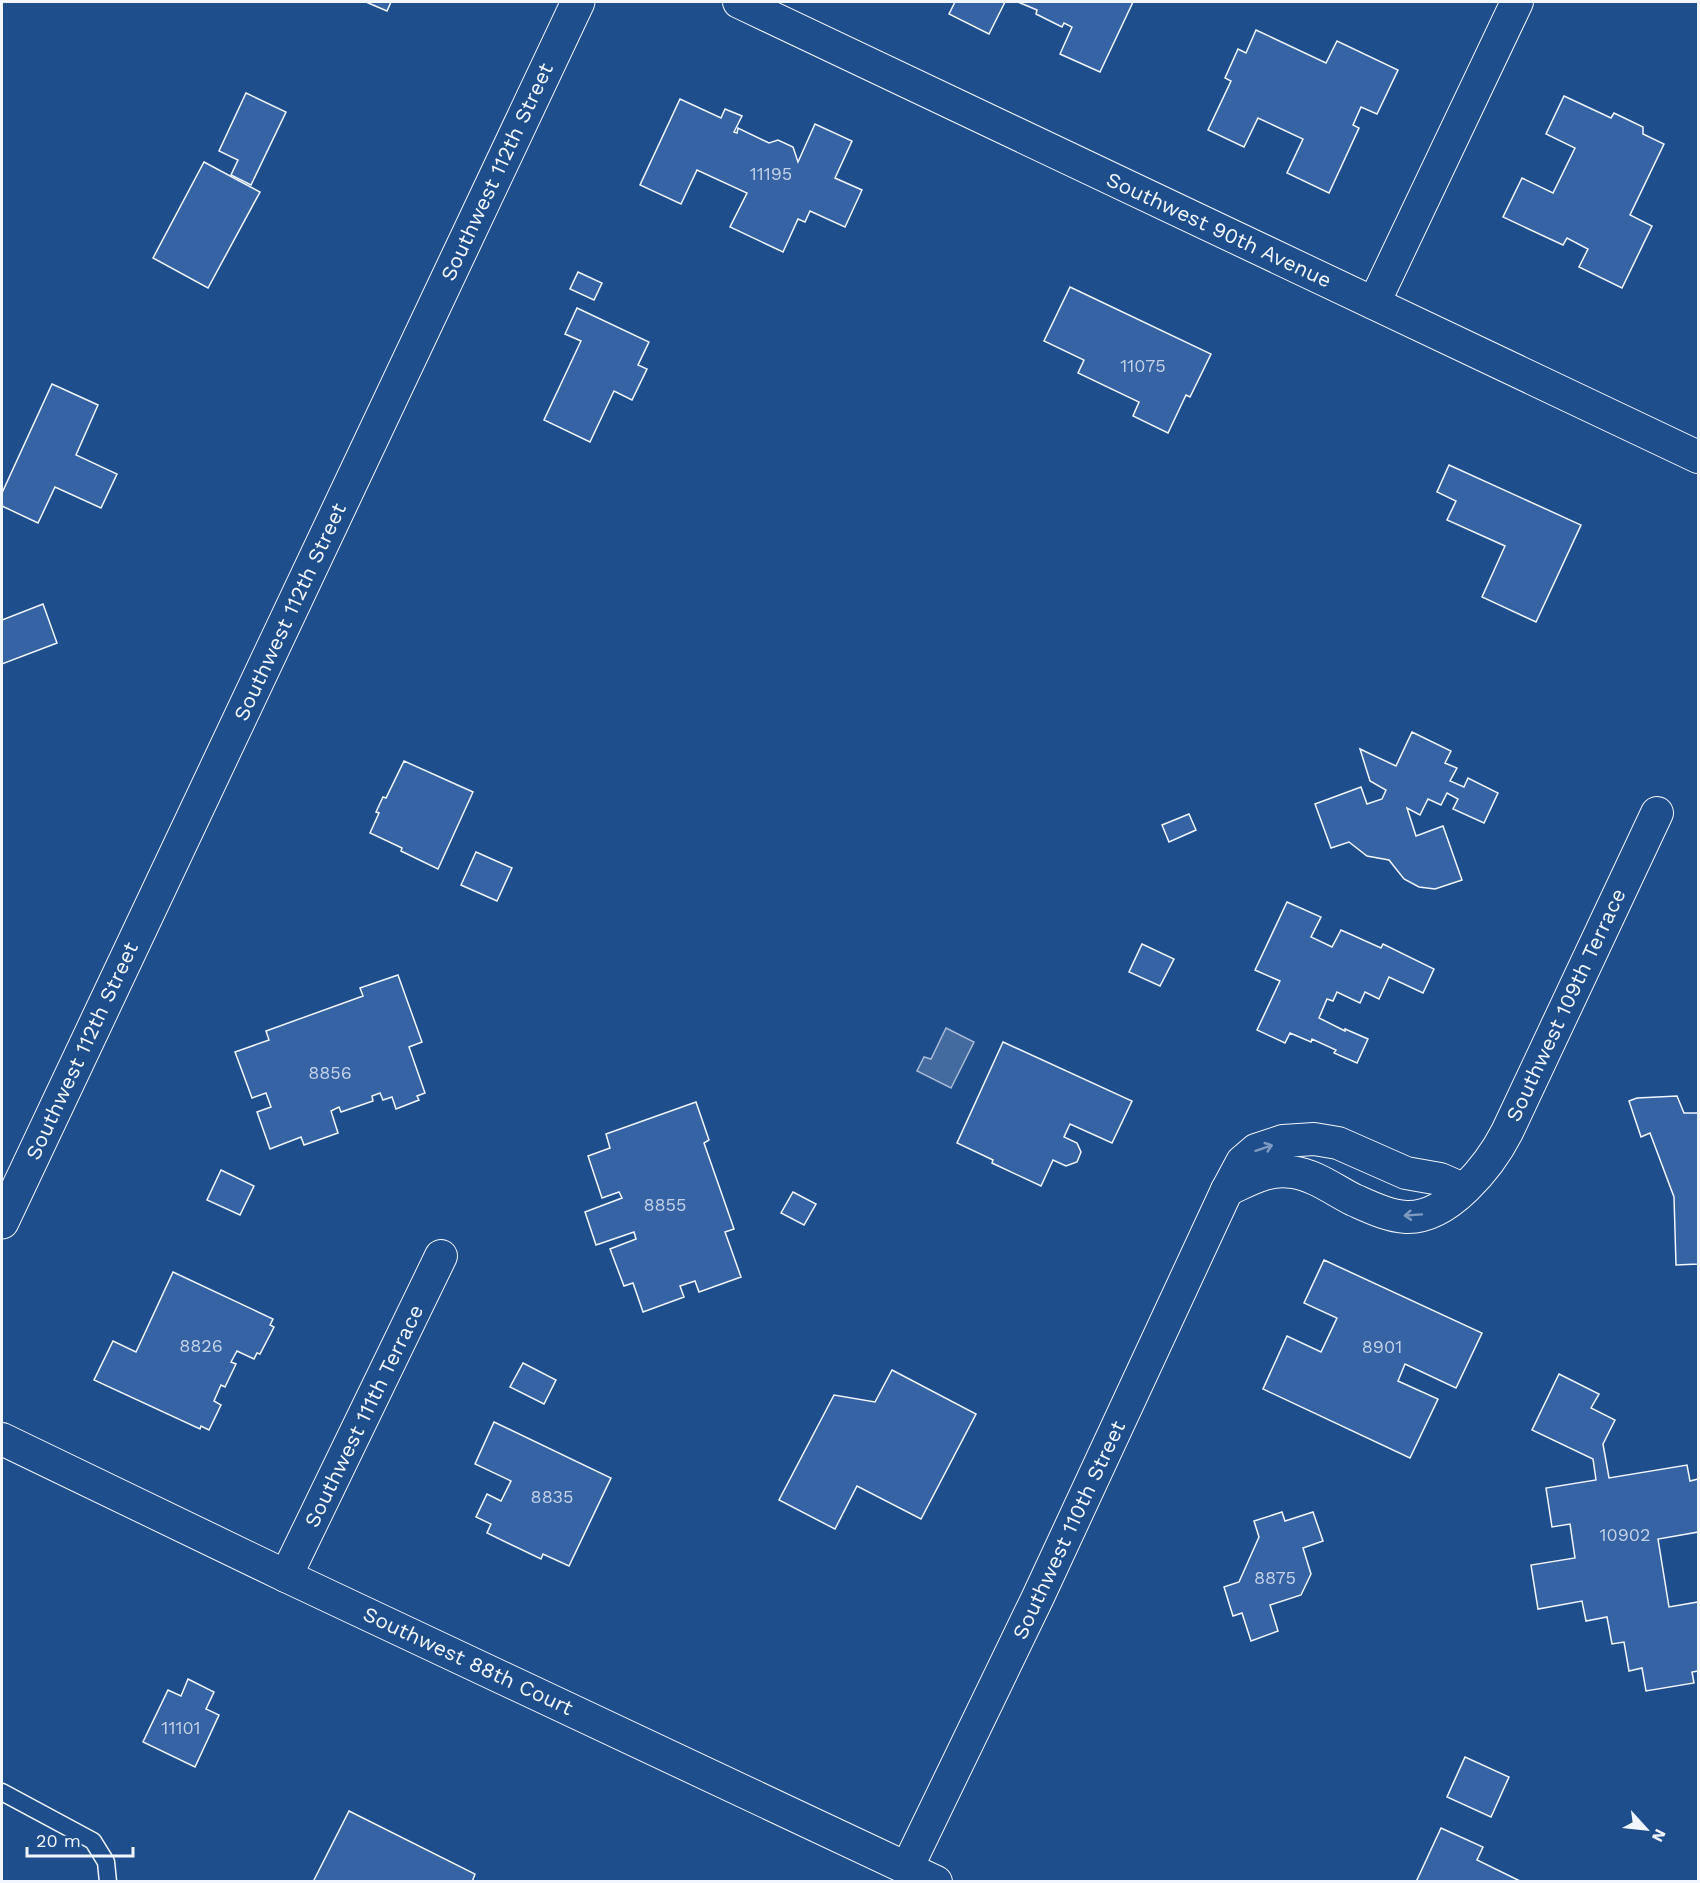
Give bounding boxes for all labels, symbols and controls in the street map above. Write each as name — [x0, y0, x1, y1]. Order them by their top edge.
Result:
street label: Southwest 112th Street — [435, 59, 558, 285]
house number: 11195 — [750, 163, 792, 184]
street label: Southwest 90th Avenue — [1103, 166, 1336, 293]
house number: 11075 — [1120, 355, 1166, 376]
street label: Southwest 112th Street — [228, 499, 351, 725]
street label: Southwest 109th Terrace — [1500, 884, 1631, 1125]
street label: Southwest 112th Street — [20, 938, 143, 1164]
house number: 8856 — [308, 1062, 352, 1083]
one-way arrow — [1254, 1141, 1273, 1152]
house number: 8855 — [643, 1194, 687, 1215]
one-way arrow — [1404, 1210, 1423, 1221]
street label: Southwest 111th Terrace — [299, 1300, 428, 1531]
house number: 8826 — [179, 1335, 223, 1356]
house number: 8901 — [1362, 1336, 1402, 1357]
street label: Southwest 110th Street — [1007, 1416, 1130, 1643]
house number: 8835 — [531, 1486, 573, 1507]
house number: 10902 — [1599, 1524, 1651, 1545]
house number: 8875 — [1254, 1567, 1296, 1588]
street label: Southwest 88th Court — [359, 1601, 577, 1720]
house number: 11101 — [161, 1717, 201, 1738]
north arrow — [1616, 1799, 1676, 1859]
scale bar — [27, 1820, 134, 1858]
text: N — [1648, 1826, 1670, 1845]
text: 20 m — [36, 1830, 81, 1851]

